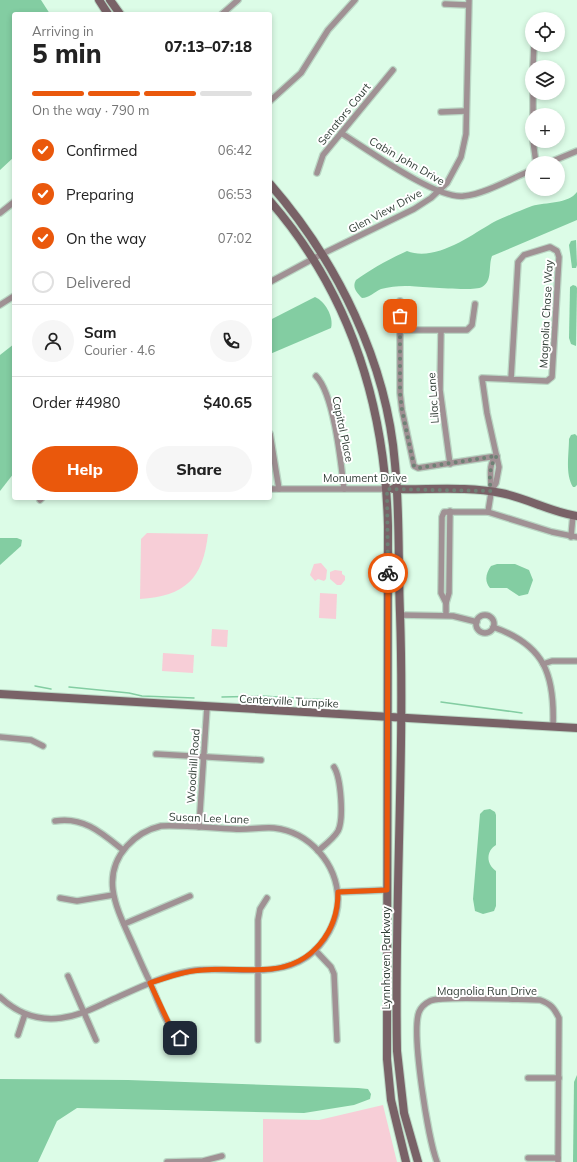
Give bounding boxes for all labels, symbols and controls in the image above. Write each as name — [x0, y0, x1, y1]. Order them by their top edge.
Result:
map controls — [525, 12, 565, 196]
button: locate — [525, 12, 565, 52]
text: Arriving in — [32, 23, 94, 39]
text: 5 min — [32, 37, 102, 70]
text: 07:13–07:18 — [165, 37, 252, 56]
button: layers — [525, 60, 565, 100]
street label: Senators Court — [315, 80, 373, 148]
text: On the way · 790 m — [32, 102, 149, 118]
button: + — [525, 108, 565, 148]
street label: Cabin John Drive — [367, 134, 447, 188]
icon: check — [32, 139, 54, 161]
text: Confirmed — [66, 141, 137, 160]
text: 06:42 — [218, 142, 252, 158]
button: − — [525, 156, 565, 196]
icon: check — [32, 183, 54, 205]
text: Preparing — [66, 185, 134, 204]
text: 06:53 — [218, 186, 252, 202]
street label: Glen View Drive — [346, 186, 424, 236]
icon: check — [32, 227, 54, 249]
text: On the way — [66, 229, 146, 248]
text: 07:02 — [218, 230, 252, 246]
street label: Magnolia Chase Way — [536, 259, 556, 369]
text: Delivered — [66, 273, 131, 292]
pin — [383, 299, 417, 333]
icon: bag — [389, 305, 411, 327]
button: person — [32, 320, 74, 362]
button: phone — [210, 320, 252, 362]
text: Sam — [84, 323, 116, 342]
text: Courier · 4.6 — [84, 342, 155, 358]
street label: Lilac Lane — [424, 372, 442, 424]
text: Order #4980 — [32, 393, 120, 412]
text: $40.65 — [203, 393, 252, 412]
street label: Capital Place — [329, 395, 357, 463]
button: Help — [32, 446, 138, 492]
button: Share — [146, 446, 252, 492]
street label: Monument Drive — [323, 471, 407, 485]
courier — [368, 553, 408, 593]
icon: bike — [377, 562, 399, 584]
street label: Centerville Turnpike — [239, 691, 339, 711]
street label: Woodhill Road — [183, 728, 203, 804]
street label: Susan Lee Lane — [169, 810, 249, 826]
street label: Lynnhaven Parkway — [379, 906, 393, 1010]
street label: Magnolia Run Drive — [437, 984, 537, 998]
pin — [163, 1021, 197, 1055]
icon: home — [169, 1027, 191, 1049]

